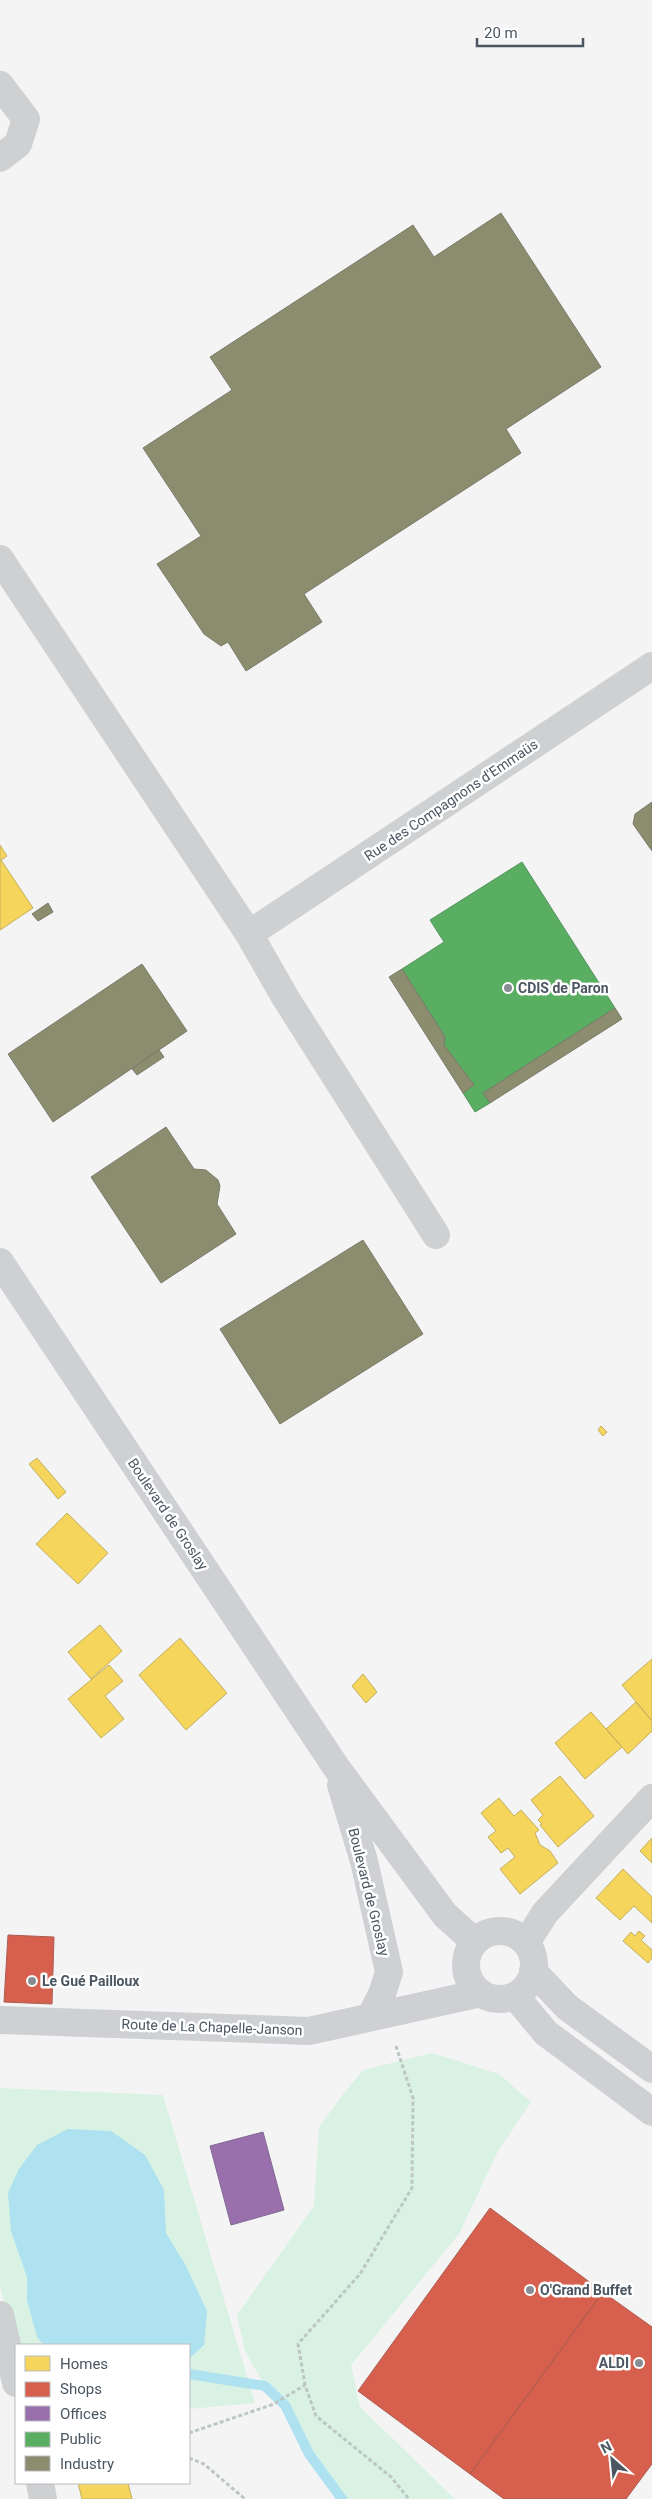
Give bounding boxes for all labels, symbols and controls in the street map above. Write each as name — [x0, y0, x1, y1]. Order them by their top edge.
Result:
scale bar — [477, 15, 583, 47]
text: 20 m — [484, 24, 518, 42]
street label: Rue des Compagnons d'Emmaüs — [361, 736, 541, 864]
place label: CDIS de Paron — [518, 980, 609, 996]
marker: CDIS de Paron — [502, 982, 514, 994]
street label: Boulevard de Groslay — [125, 1455, 212, 1573]
street label: Boulevard de Groslay — [345, 1826, 393, 1958]
place label: Le Gué Pailloux — [42, 1973, 140, 1989]
marker: Le Gué Pailloux — [26, 1975, 38, 1987]
street label: Route de La Chapelle-Janson — [121, 2016, 303, 2038]
place label: O'Grand Buffet — [540, 2282, 632, 2298]
marker: O'Grand Buffet — [524, 2284, 536, 2296]
legend — [15, 2344, 190, 2484]
text: Homes — [60, 2355, 108, 2373]
place label: ALDI — [599, 2355, 629, 2371]
marker: ALDI — [633, 2357, 645, 2369]
text: Shops — [60, 2380, 102, 2398]
text: Offices — [60, 2405, 107, 2423]
text: Public — [60, 2430, 101, 2448]
north arrow — [587, 2434, 637, 2484]
text: N — [598, 2438, 614, 2457]
text: Industry — [60, 2455, 114, 2473]

